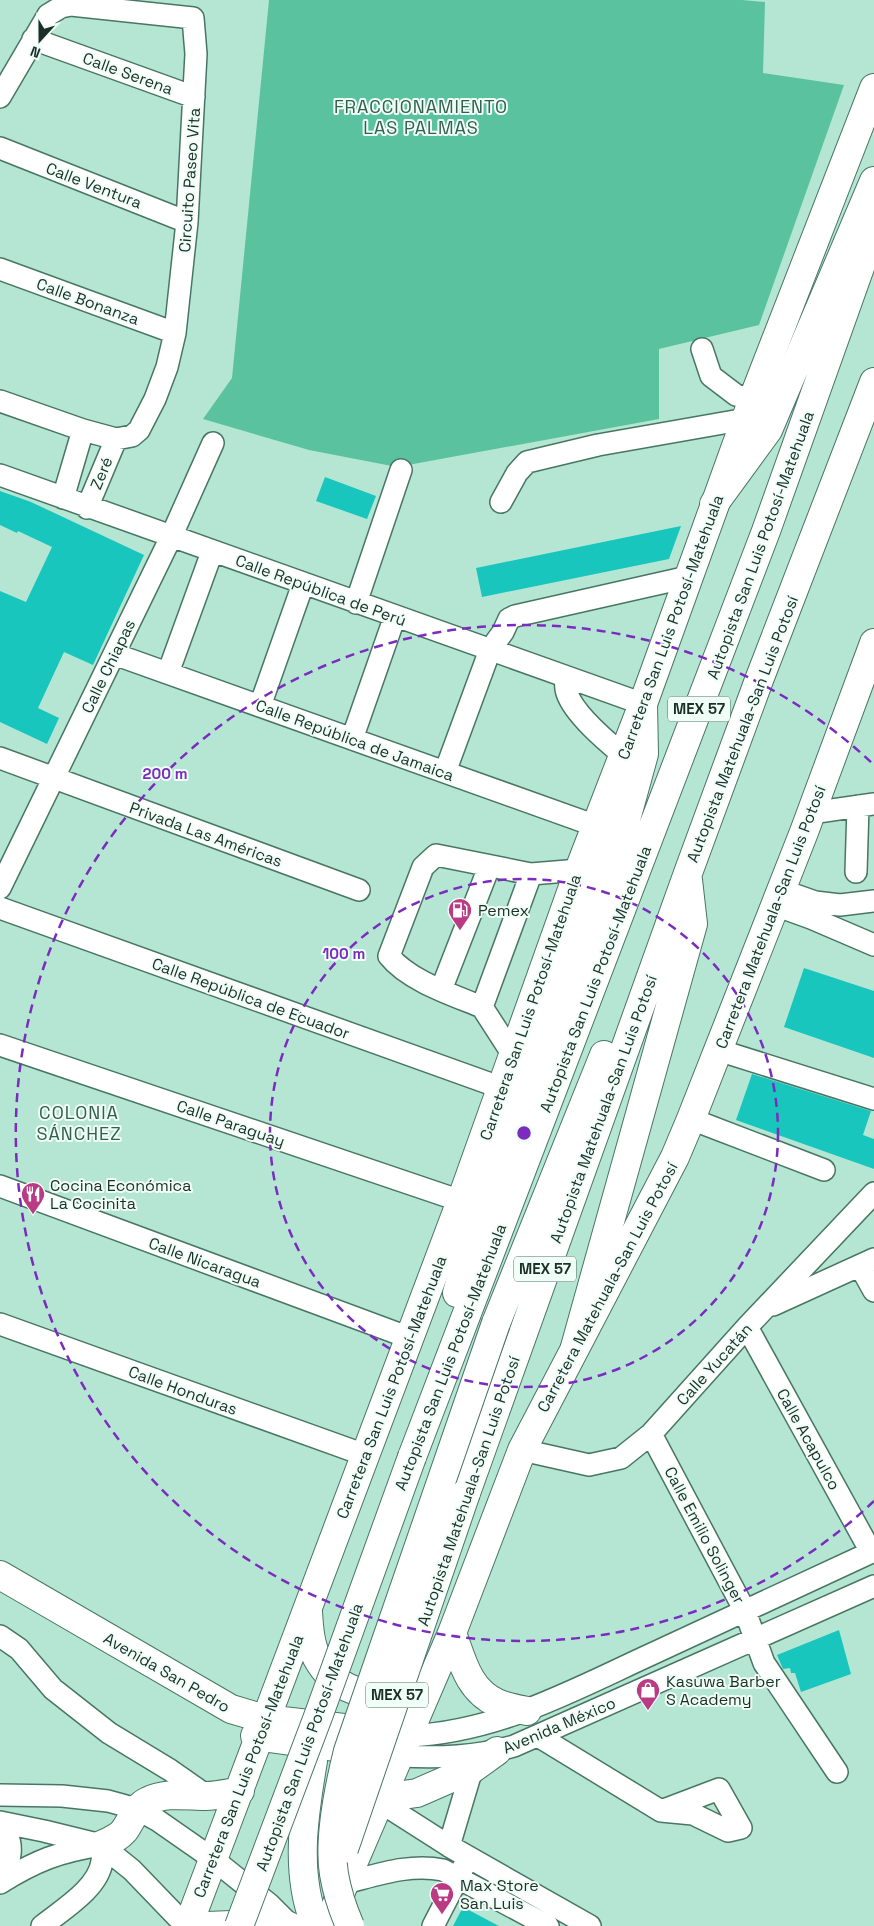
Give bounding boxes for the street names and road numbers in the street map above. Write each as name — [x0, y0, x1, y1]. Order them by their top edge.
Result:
street label: Calle Serena — [80, 47, 176, 99]
street label: Circuito Paseo Vita — [174, 107, 205, 253]
street label: Calle Ventura — [43, 158, 145, 213]
street label: Calle Bonanza — [34, 273, 142, 330]
street label: Autopista San Luis Potosí-Matehuala — [702, 408, 819, 682]
street label: Zeré — [85, 454, 118, 493]
street label: Carretera San Luis Potosí-Matehuala — [613, 492, 728, 762]
street label: Calle República de Perú — [233, 550, 409, 631]
street label: Autopista Matehuala-San Luis Potosí — [682, 593, 803, 866]
street label: Calle Chiapas — [77, 616, 140, 717]
street label: Calle República de Jamaica — [253, 695, 457, 786]
road number: MEX 57 — [668, 696, 730, 722]
street label: Carretera Matehuala-San Luis Potosí — [710, 783, 830, 1052]
street label: Privada Las Américas — [127, 797, 285, 872]
street label: Autopista San Luis Potosí-Matehuala — [535, 843, 656, 1116]
street label: Carretera San Luis Potosí-Matehuala — [475, 871, 586, 1143]
street label: Calle República de Ecuador — [149, 953, 353, 1044]
street label: Autopista Matehuala-San Luis Potosí — [545, 972, 662, 1246]
street label: Calle Paraguay — [174, 1095, 288, 1152]
street label: Carretera Matehuala-San Luis Potosí — [532, 1159, 683, 1416]
street label: Autopista San Luis Potosí-Matehuala — [390, 1221, 511, 1494]
street label: Calle Nicaragua — [146, 1232, 264, 1293]
street label: Carretera San Luis Potosí-Matehuala — [331, 1253, 451, 1522]
road number: MEX 57 — [514, 1256, 576, 1282]
street label: Calle Yucatán — [672, 1319, 757, 1410]
street label: Autopista Matehuala-San Luis Potosí — [412, 1353, 525, 1629]
street label: Calle Honduras — [125, 1361, 240, 1420]
street label: Calle Acapulco — [772, 1385, 845, 1494]
street label: Calle Emilio Solinger — [659, 1463, 750, 1608]
street label: Autopista San Luis Potosí-Matehuala — [251, 1600, 368, 1874]
street label: Avenida San Pedro — [100, 1628, 234, 1717]
street label: Carretera San Luis Potosí-Matehuala — [188, 1632, 308, 1901]
road number: MEX 57 — [366, 1682, 428, 1708]
street label: Avenida México — [500, 1692, 619, 1759]

